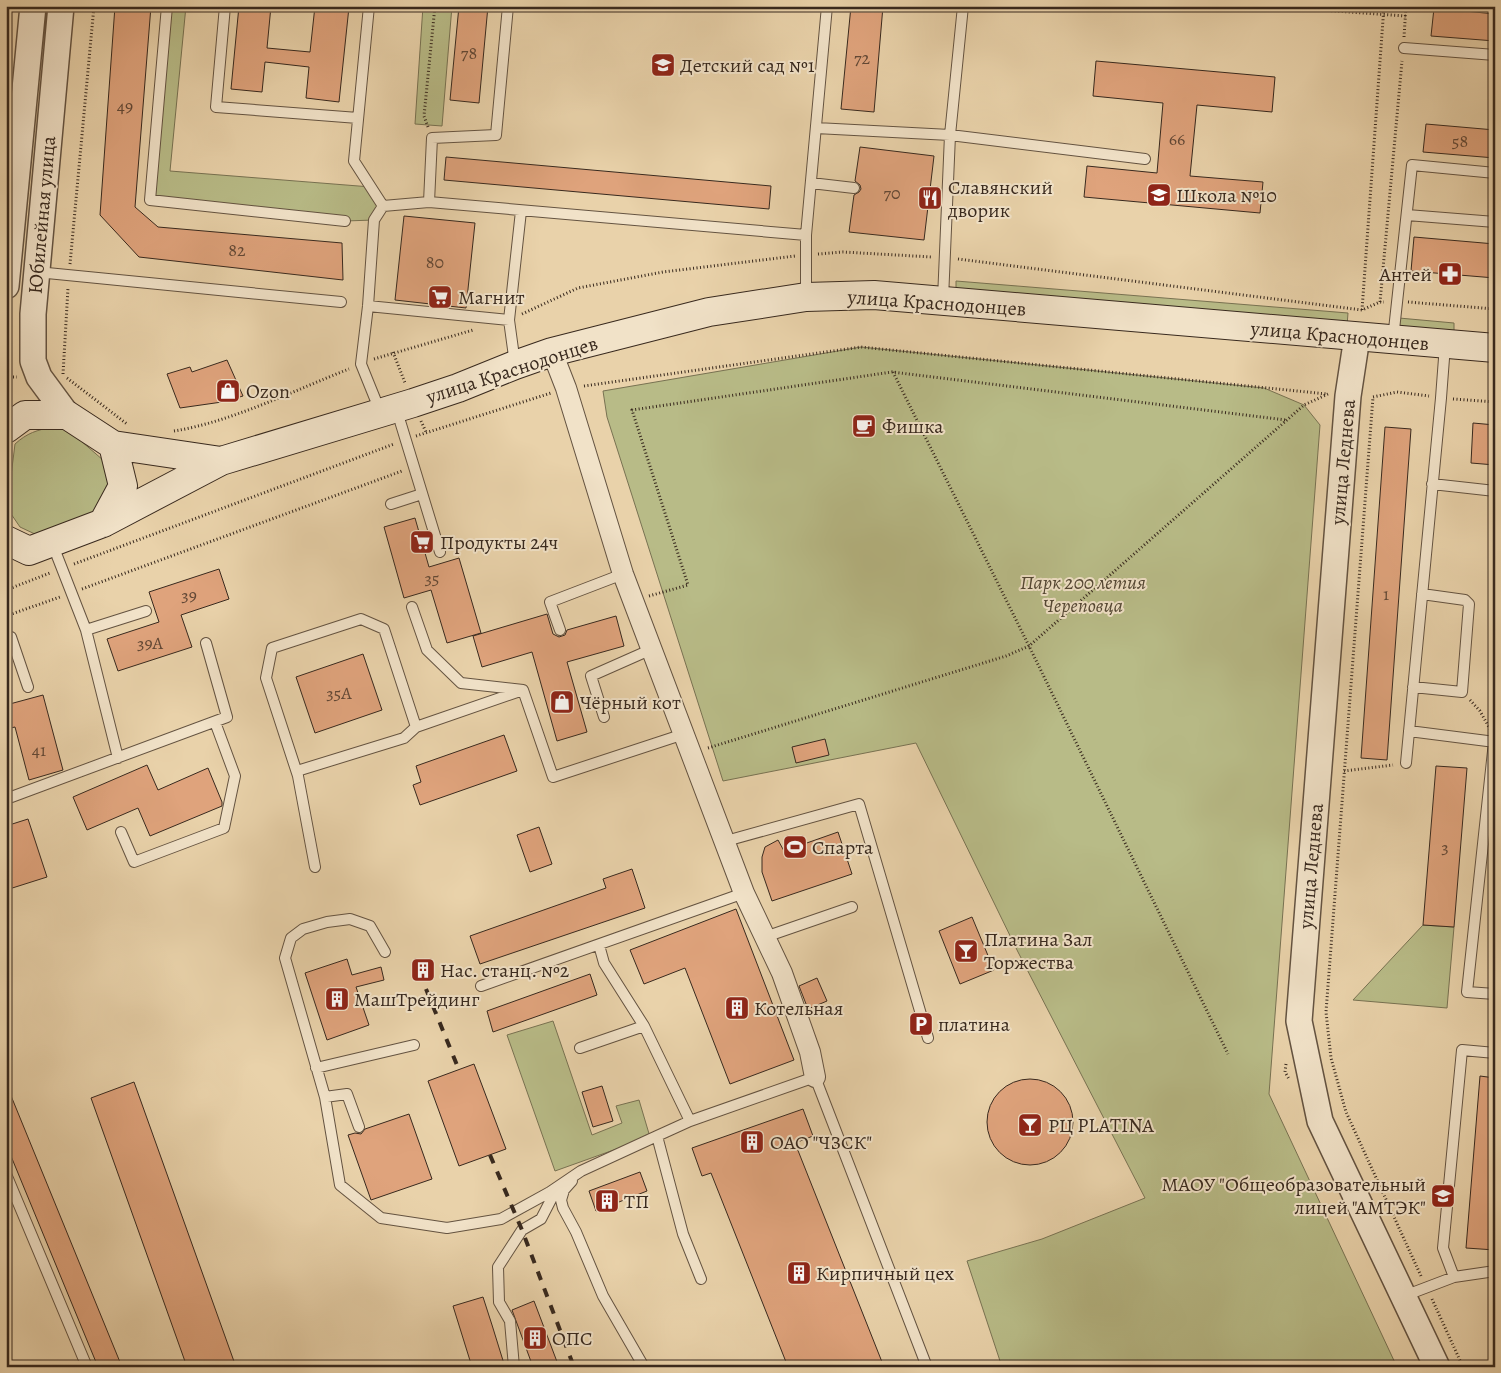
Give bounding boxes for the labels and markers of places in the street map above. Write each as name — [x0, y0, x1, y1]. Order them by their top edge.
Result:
school or university icon: Детский сад №1 — [650, 52, 676, 78]
place label: Детский сад №1 — [680, 52, 815, 79]
place label: Славянский дворик — [947, 174, 1053, 224]
school or university icon: Школа №10 — [1146, 182, 1172, 208]
place label: Школа №10 — [1176, 182, 1277, 209]
restaurant icon: Славянский дворик — [917, 185, 943, 211]
place label: Антей — [1378, 261, 1432, 288]
pharmacy icon: Антей — [1437, 261, 1463, 287]
supermarket icon: Магнит — [427, 284, 453, 310]
place label: Магнит — [458, 284, 525, 311]
shop icon: Ozon — [215, 378, 241, 404]
place label: Ozon — [246, 378, 290, 405]
cafe icon: Фишка — [851, 413, 877, 439]
place label: Фишка — [882, 413, 944, 440]
supermarket icon: Продукты 24ч — [409, 529, 435, 555]
place label: Продукты 24ч — [440, 529, 558, 556]
shop icon: Чёрный кот — [549, 689, 575, 715]
place label: Чёрный кот — [580, 689, 681, 716]
sports icon: Спарта — [782, 834, 808, 860]
place label: Спарта — [812, 834, 874, 861]
place label: Платина Зал Торжества — [984, 926, 1093, 976]
bar icon: Платина Зал Торжества — [953, 938, 979, 964]
building icon: Нас. станц. №2 — [410, 957, 436, 983]
place label: Нас. станц. №2 — [440, 957, 570, 984]
building icon: МашТрейдинг — [324, 986, 350, 1012]
place label: МашТрейдинг — [354, 986, 480, 1013]
building icon: Котельная — [724, 995, 750, 1021]
place label: Котельная — [754, 995, 843, 1022]
parking icon: платина — [908, 1011, 934, 1037]
place label: платина — [938, 1011, 1011, 1038]
bar icon: РЦ PLATINA — [1017, 1112, 1043, 1138]
place label: РЦ PLATINA — [1048, 1112, 1154, 1139]
building icon: ОАО "ЧЗСК" — [739, 1129, 765, 1155]
place label: ОАО "ЧЗСК" — [770, 1129, 872, 1156]
place label: МАОУ "Общеобразовательный лицей "АМТЭК" — [1162, 1171, 1426, 1221]
school or university icon: МАОУ "Общеобразовательный лицей "АМТЭК" — [1430, 1183, 1456, 1209]
building icon: ТП — [594, 1188, 620, 1214]
place label: ТП — [624, 1188, 649, 1215]
building icon: Кирпичный цех — [786, 1260, 812, 1286]
place label: Кирпичный цех — [816, 1260, 954, 1287]
building icon: ОПС — [522, 1325, 548, 1351]
place label: ОПС — [552, 1325, 593, 1352]

